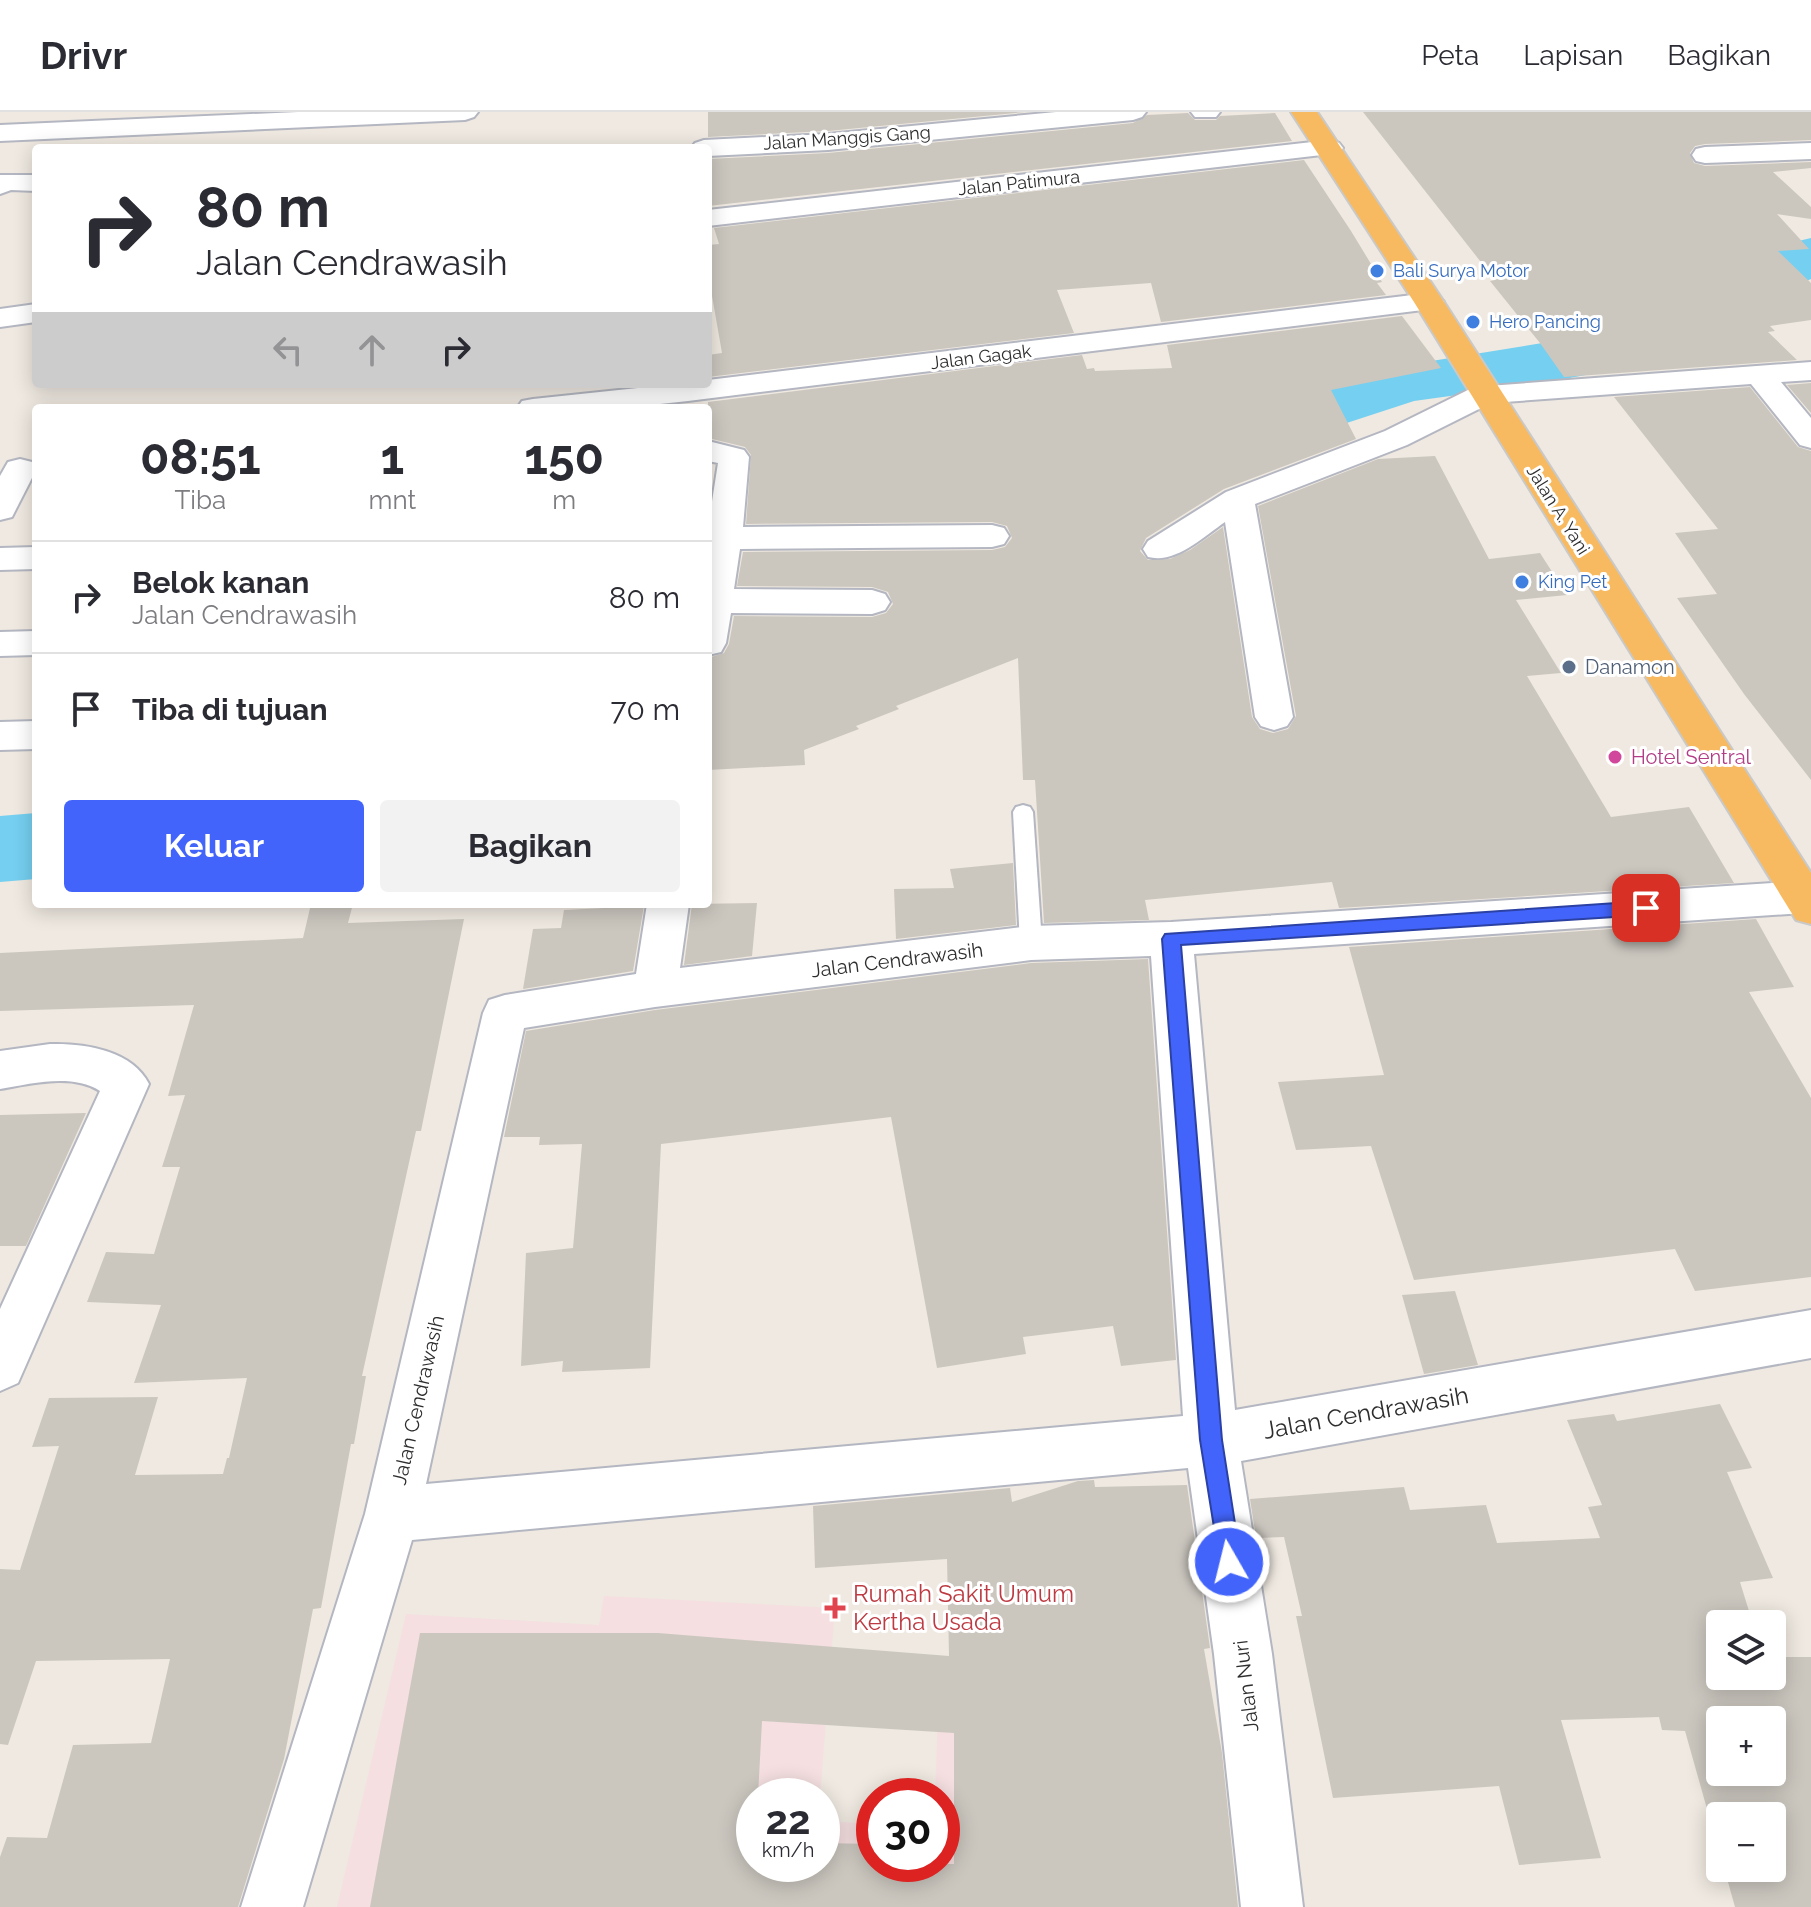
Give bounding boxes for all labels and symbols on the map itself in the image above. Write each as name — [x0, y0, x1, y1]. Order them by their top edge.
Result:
street label: Jalan Manggis Gang — [762, 121, 931, 154]
street label: Jalan Patimura — [957, 166, 1081, 199]
place label: Bali Surya Motor — [1393, 260, 1530, 281]
marker: Bali Surya Motor — [1368, 262, 1386, 280]
place label: Hero Pancing — [1489, 311, 1601, 332]
marker: Hero Pancing — [1464, 313, 1482, 331]
street label: Jalan Gagak — [929, 340, 1033, 373]
street label: Jalan A. Yani — [1523, 461, 1594, 558]
place label: King Pet — [1538, 571, 1607, 592]
marker: King Pet — [1513, 573, 1531, 591]
place label: Danamon — [1585, 655, 1675, 679]
marker: Danamon — [1560, 658, 1578, 676]
place label: Hotel Sentral — [1631, 745, 1752, 769]
marker: Hotel Sentral — [1606, 748, 1624, 766]
pin — [1612, 874, 1680, 942]
street label: Jalan Cendrawasih — [810, 938, 984, 982]
street label: Jalan Cendrawasih — [387, 1313, 449, 1487]
street label: Jalan Cendrawasih — [1261, 1380, 1471, 1445]
position arrow — [1187, 1520, 1271, 1604]
place label: Rumah Sakit Umum Kertha Usada — [853, 1579, 1074, 1636]
marker: Rumah Sakit Umum Kertha Usada — [824, 1597, 846, 1619]
street label: Jalan Nuri — [1228, 1639, 1264, 1733]
speed limit sign: 30 — [856, 1778, 960, 1882]

